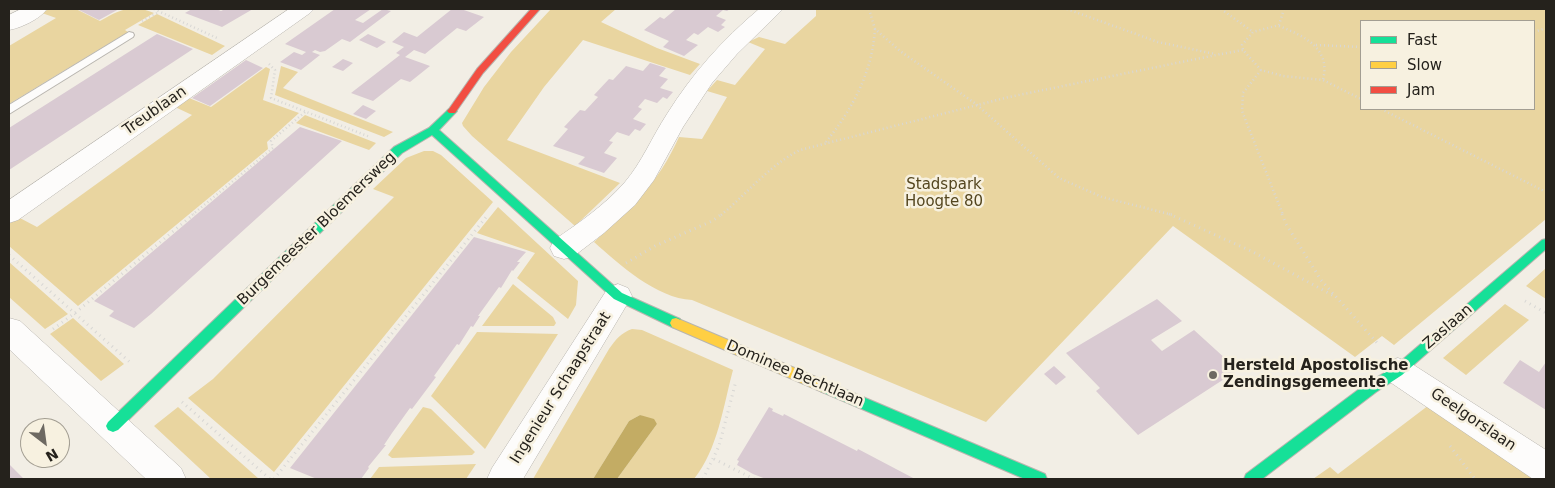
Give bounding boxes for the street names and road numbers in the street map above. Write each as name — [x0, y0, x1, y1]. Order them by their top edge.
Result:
street label: Treublaan — [120, 83, 190, 139]
street label: Burgemeester Bloemersweg — [234, 149, 400, 309]
street label: Zaslaan — [1420, 301, 1476, 353]
street label: Ingenieur Schaapstraat — [507, 309, 615, 467]
street label: Dominee Bechtlaan — [724, 337, 866, 411]
street label: Geelgorslaan — [1427, 385, 1519, 455]

